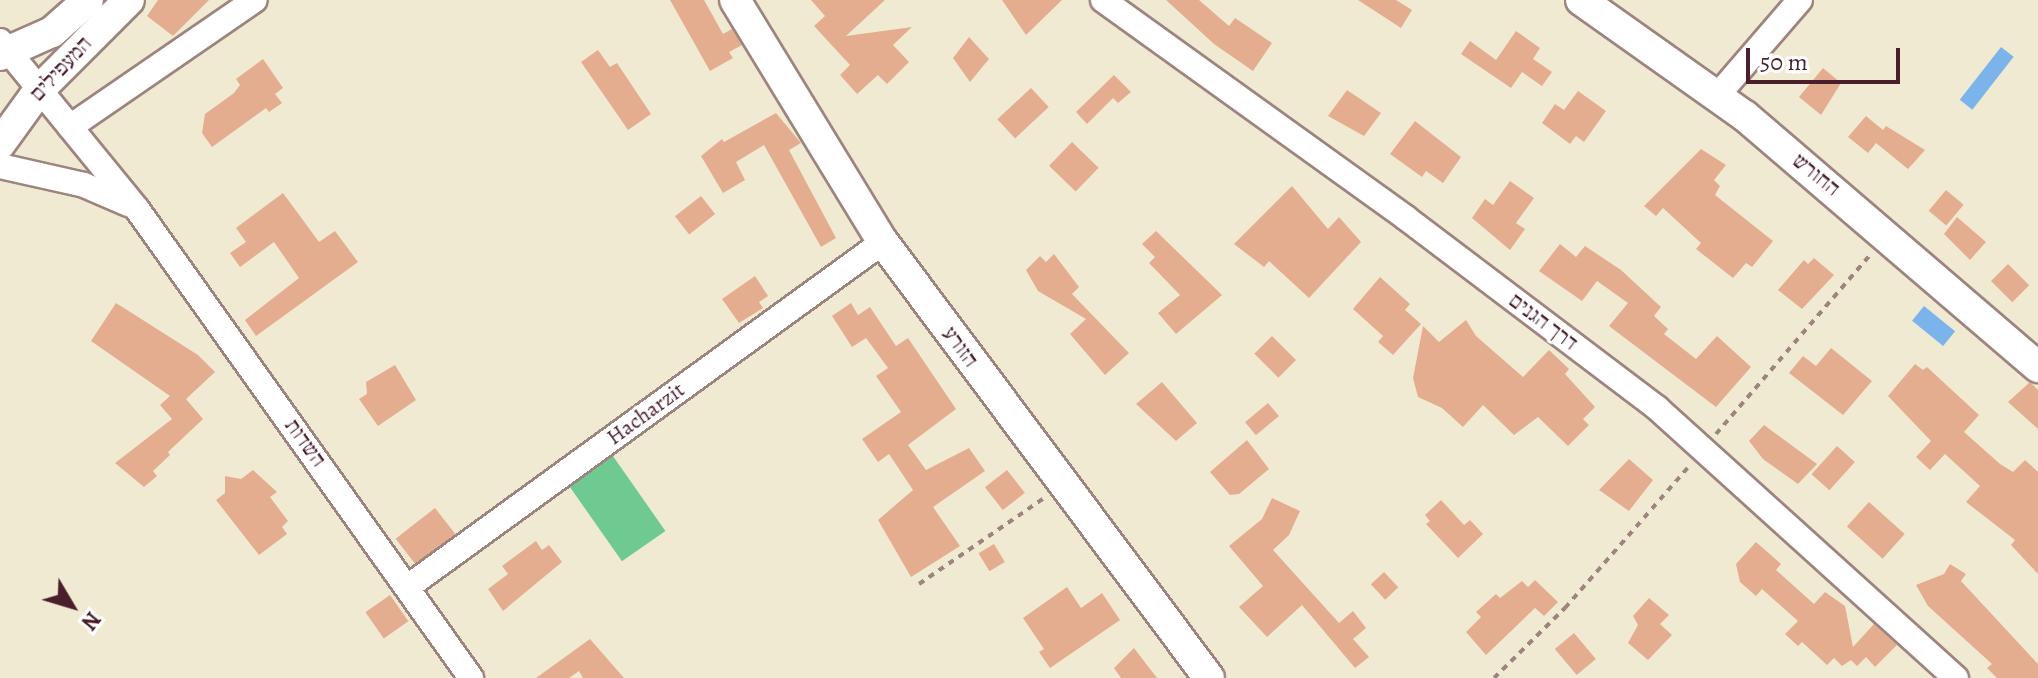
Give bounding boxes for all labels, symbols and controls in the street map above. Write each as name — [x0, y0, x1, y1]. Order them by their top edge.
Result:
street label: המעפילים — [24, 31, 98, 107]
scale bar — [1750, 32, 1904, 82]
text: 50 m — [1760, 46, 1808, 78]
street label: החורש — [1787, 148, 1845, 202]
street label: דרך הגנים — [1503, 288, 1583, 356]
street label: הזורע — [936, 321, 984, 373]
street label: Hacharzit — [602, 377, 690, 451]
street label: השדות — [279, 414, 331, 472]
north arrow — [32, 566, 112, 646]
text: N — [74, 605, 108, 636]

